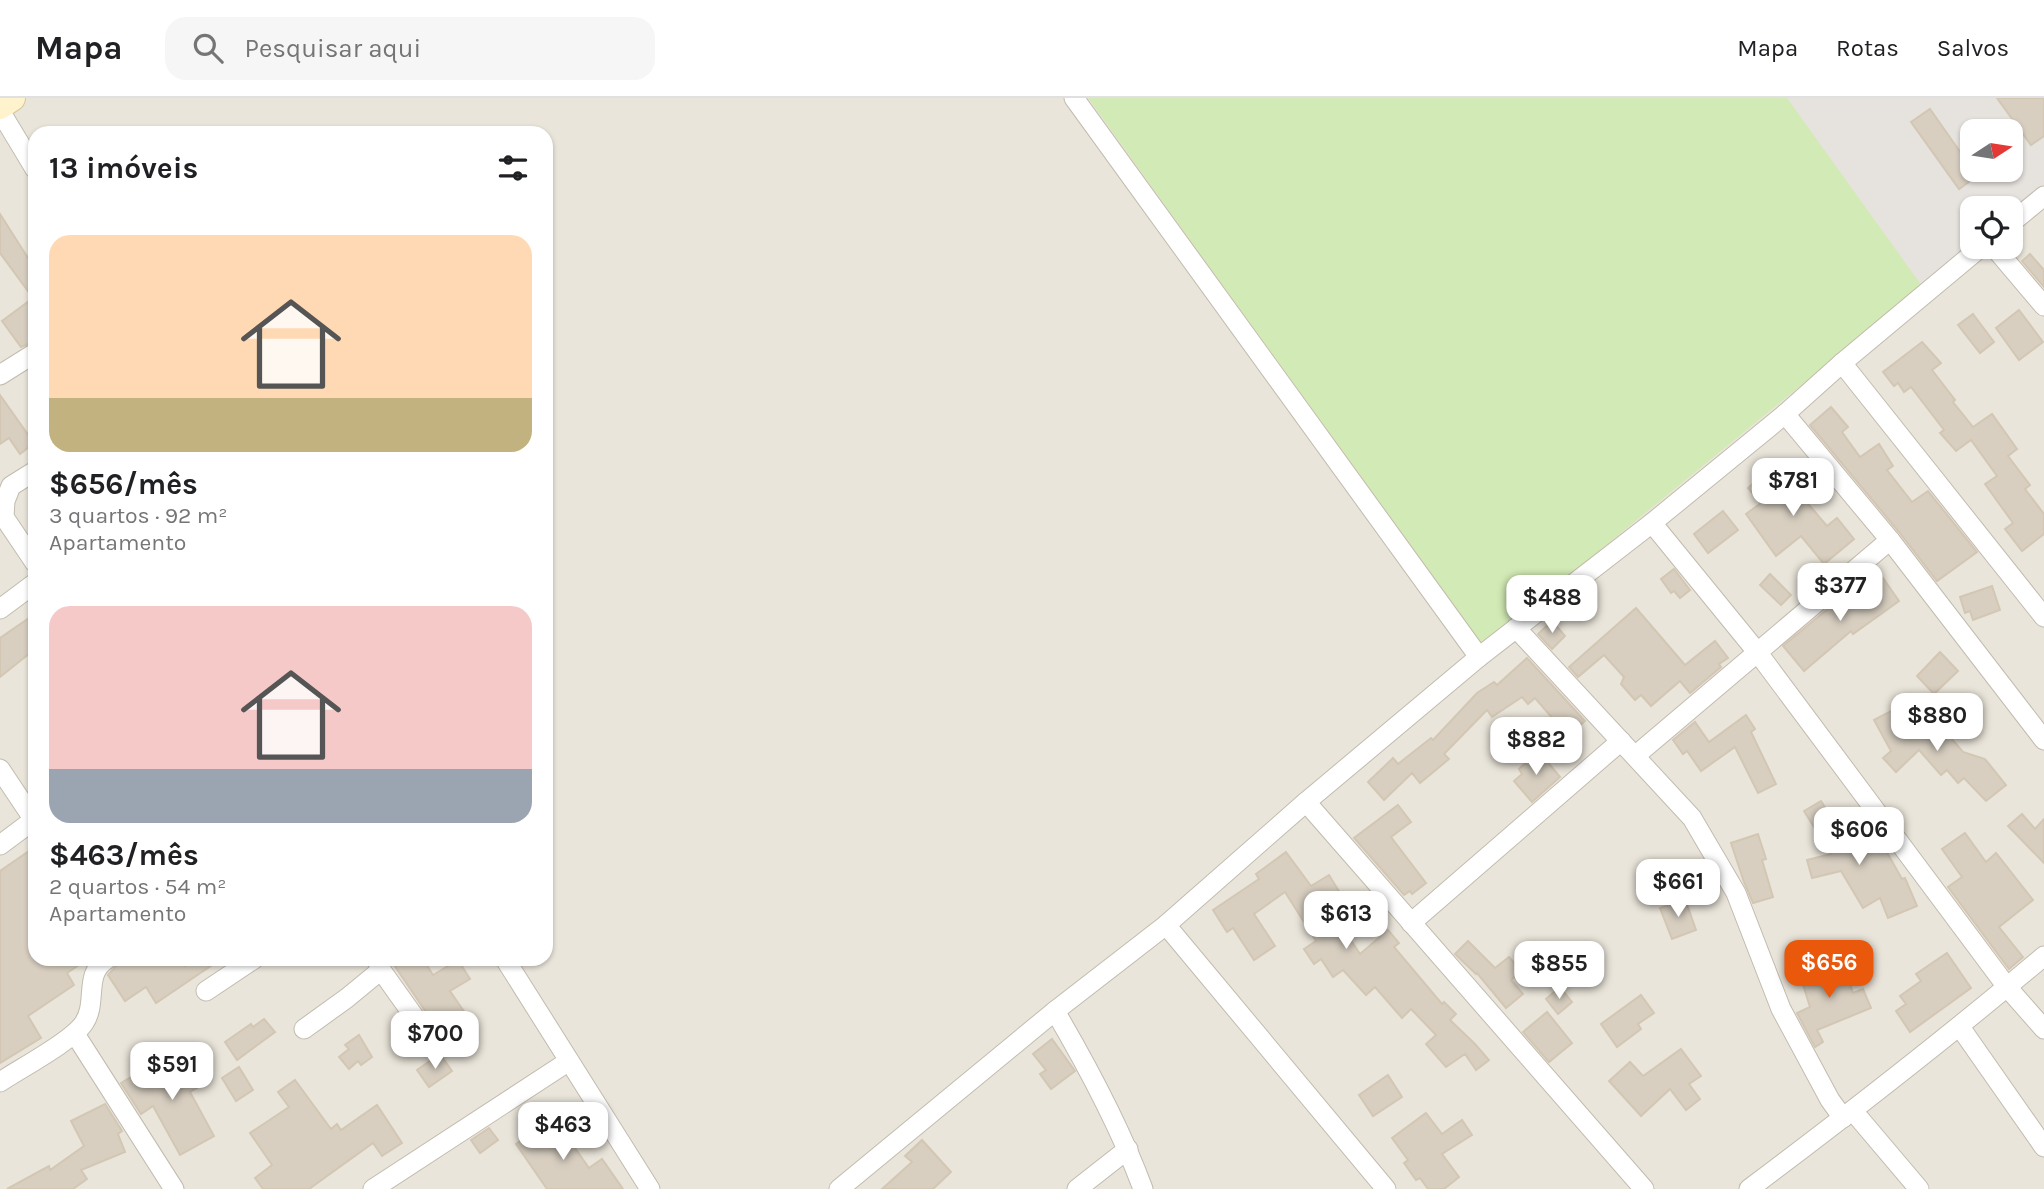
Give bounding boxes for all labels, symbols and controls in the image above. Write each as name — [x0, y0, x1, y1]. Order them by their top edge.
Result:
search box — [165, 17, 655, 80]
text: Mapa — [35, 29, 123, 67]
icon: search — [189, 29, 227, 67]
text: Pesquisar aqui — [245, 33, 421, 64]
text: Mapa — [1737, 34, 1798, 62]
text: Rotas — [1836, 34, 1899, 62]
text: Salvos — [1937, 34, 2009, 62]
north arrow — [1960, 119, 2023, 182]
map controls — [1960, 119, 2023, 259]
icon: filters — [494, 149, 532, 187]
text: 13 imóveis — [49, 150, 198, 186]
button: locate — [1960, 196, 2023, 259]
icon: home — [228, 281, 354, 407]
pin: $781 — [1752, 458, 1834, 518]
text: $656/mês — [49, 466, 198, 502]
text: $781 — [1768, 467, 1818, 494]
text: 3 quartos · 92 m² — [49, 502, 228, 529]
text: Apartamento — [49, 529, 186, 556]
pin: $377 — [1799, 564, 1881, 623]
text: $377 — [1813, 572, 1867, 599]
pin: $488 — [1511, 575, 1593, 635]
text: $488 — [1522, 584, 1582, 611]
icon: home — [228, 652, 354, 778]
pin: $880 — [1896, 694, 1978, 753]
text: $880 — [1907, 702, 1967, 729]
pin: $882 — [1495, 718, 1577, 777]
text: $882 — [1506, 726, 1566, 753]
pin: $606 — [1818, 808, 1900, 867]
text: $606 — [1830, 816, 1888, 843]
text: $463/mês — [49, 837, 199, 873]
pin: $661 — [1637, 860, 1719, 919]
text: $661 — [1652, 868, 1704, 895]
text: 2 quartos · 54 m² — [49, 873, 227, 900]
pin: $613 — [1305, 892, 1387, 951]
text: Apartamento — [49, 900, 186, 927]
text: $613 — [1320, 900, 1372, 927]
pin: $656 — [1788, 940, 1870, 1000]
pin: $855 — [1518, 942, 1600, 1001]
text: $656 — [1800, 949, 1858, 976]
text: $855 — [1530, 950, 1588, 977]
pin: $700 — [394, 1012, 476, 1071]
text: $700 — [407, 1020, 463, 1047]
pin: $591 — [131, 1042, 213, 1102]
text: $591 — [146, 1051, 198, 1078]
pin: $463 — [522, 1102, 604, 1162]
text: $463 — [534, 1111, 592, 1138]

